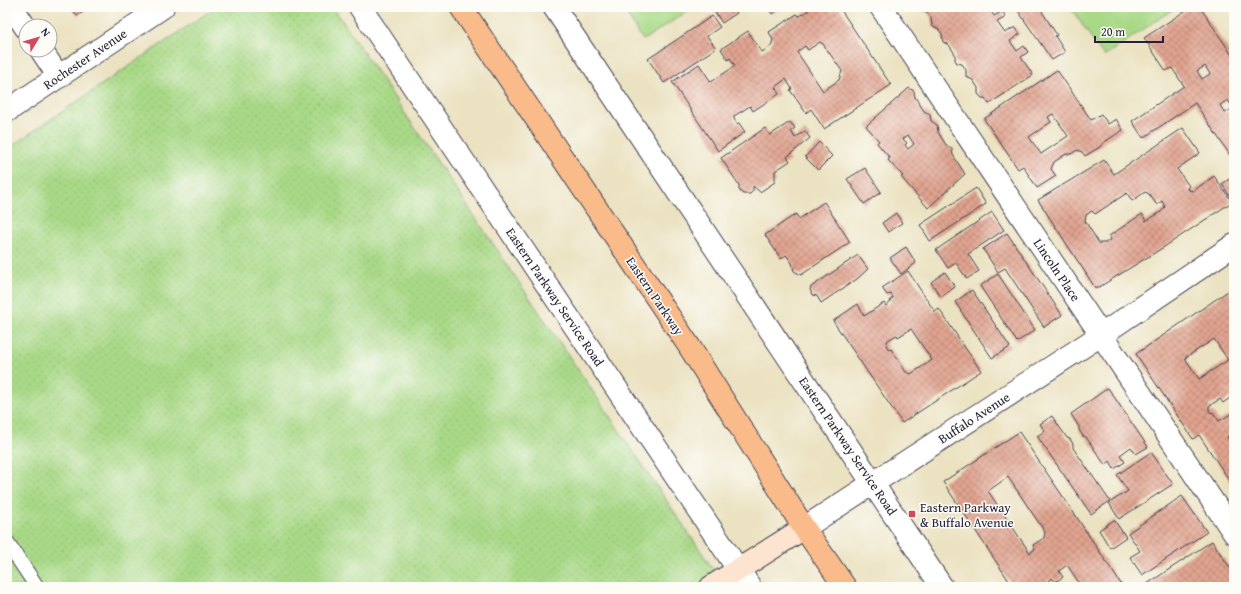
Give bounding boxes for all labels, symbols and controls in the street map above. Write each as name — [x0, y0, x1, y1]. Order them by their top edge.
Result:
north arrow — [18, 18, 58, 58]
scale bar — [1095, 18, 1163, 44]
text: 20 m — [1101, 23, 1125, 40]
text: N — [37, 24, 55, 40]
street label: Rochester Avenue — [39, 24, 131, 94]
street label: Eastern Parkway Service Road — [501, 224, 609, 370]
street label: Lincoln Place — [1029, 235, 1085, 305]
street label: Eastern Parkway — [622, 253, 689, 339]
street label: Eastern Parkway Service Road — [794, 373, 902, 519]
street label: Buffalo Avenue — [934, 388, 1014, 448]
place label: Eastern Parkway & Buffalo Avenue — [920, 498, 1014, 532]
marker: Eastern Parkway & Buffalo Avenue — [907, 509, 917, 519]

